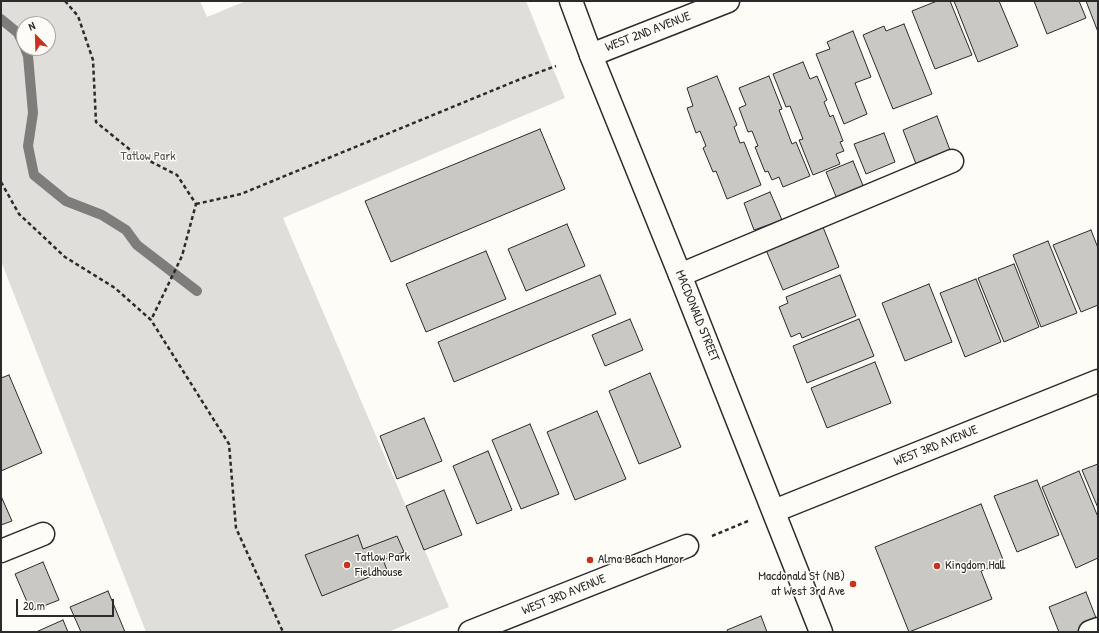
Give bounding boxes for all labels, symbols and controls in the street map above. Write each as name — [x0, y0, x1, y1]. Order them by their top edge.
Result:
street label: WEST 2ND AVENUE — [603, 9, 693, 55]
north arrow — [16, 16, 56, 56]
text: N — [26, 18, 37, 33]
park label: Tatlow Park — [120, 149, 176, 165]
street label: MACDONALD STREET — [672, 268, 722, 364]
street label: WEST 3RD AVENUE — [892, 422, 980, 470]
place label: Tatlow Park Fieldhouse — [355, 550, 410, 581]
place label: Alma Beach Manor — [598, 552, 684, 568]
marker: Alma Beach Manor — [585, 555, 595, 565]
place label: Kingdom Hall — [945, 558, 1005, 574]
marker: Tatlow Park Fieldhouse — [342, 560, 352, 570]
marker: Kingdom Hall — [932, 561, 942, 571]
place label: Macdonald St (NB) at West 3rd Ave — [758, 569, 845, 600]
street label: WEST 3RD AVENUE — [520, 571, 608, 619]
marker: Macdonald St (NB) at West 3rd Ave — [848, 579, 858, 589]
scale bar — [18, 591, 116, 617]
text: 20 m — [23, 597, 45, 614]

